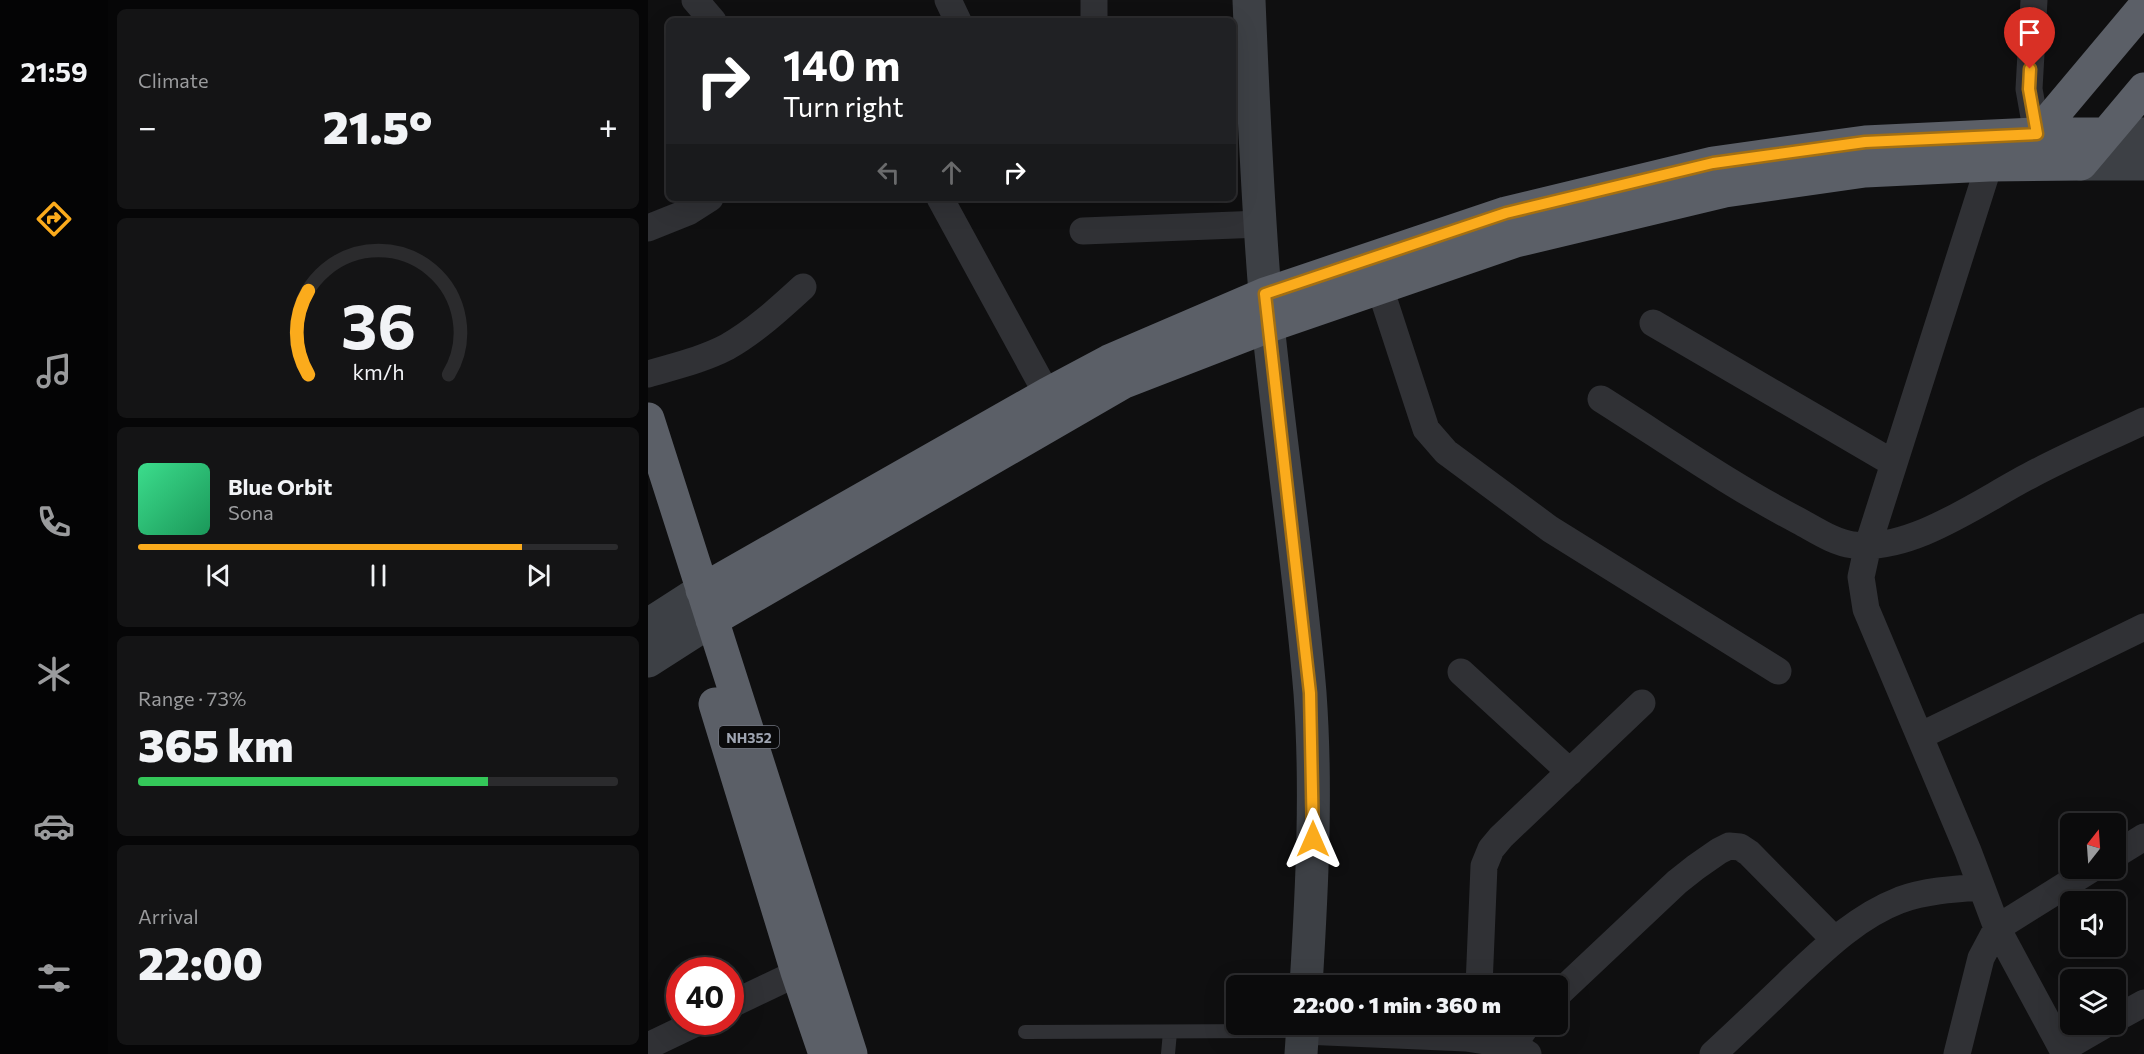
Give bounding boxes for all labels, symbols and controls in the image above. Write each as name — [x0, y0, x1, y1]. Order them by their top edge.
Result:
pin — [2004, 7, 2055, 69]
icon: arrive — [2013, 16, 2046, 49]
text: 140 m — [783, 38, 900, 90]
icon: right — [684, 42, 762, 120]
text: 21:59 — [20, 55, 88, 88]
text: Climate — [138, 68, 208, 92]
text: Turn right — [783, 90, 903, 123]
text: 21.5° — [323, 98, 433, 153]
text: − — [138, 105, 157, 146]
text: + — [599, 105, 618, 146]
icon: left — [872, 156, 905, 189]
icon: ahead — [935, 156, 968, 189]
icon: right — [998, 156, 1031, 189]
icon: directions — [33, 198, 75, 240]
text: 36 — [341, 286, 415, 362]
icon: music — [33, 350, 75, 392]
text: km/h — [352, 358, 404, 384]
text: Blue Orbit — [228, 473, 332, 500]
text: Sona — [228, 500, 274, 524]
icon: phone — [33, 501, 75, 543]
icon: previous — [202, 559, 235, 592]
icon: pause — [362, 559, 395, 592]
icon: next — [522, 559, 555, 592]
icon: climate — [33, 653, 75, 695]
text: Range · 73% — [138, 686, 246, 710]
text: 365 km — [138, 716, 294, 771]
road number: NH352 — [719, 726, 779, 748]
icon: car — [33, 805, 75, 847]
position arrow — [1281, 807, 1345, 871]
north arrow — [2060, 813, 2126, 879]
map controls — [2060, 813, 2126, 1035]
button: sound — [2060, 891, 2126, 957]
text: Arrival — [138, 904, 199, 928]
text: 22:00 — [138, 934, 263, 989]
icon: filters — [33, 957, 75, 999]
speed limit sign: 40 — [666, 957, 744, 1035]
button: layers — [2060, 969, 2126, 1035]
text: 22:00 · 1 min · 360 m — [1293, 991, 1501, 1018]

